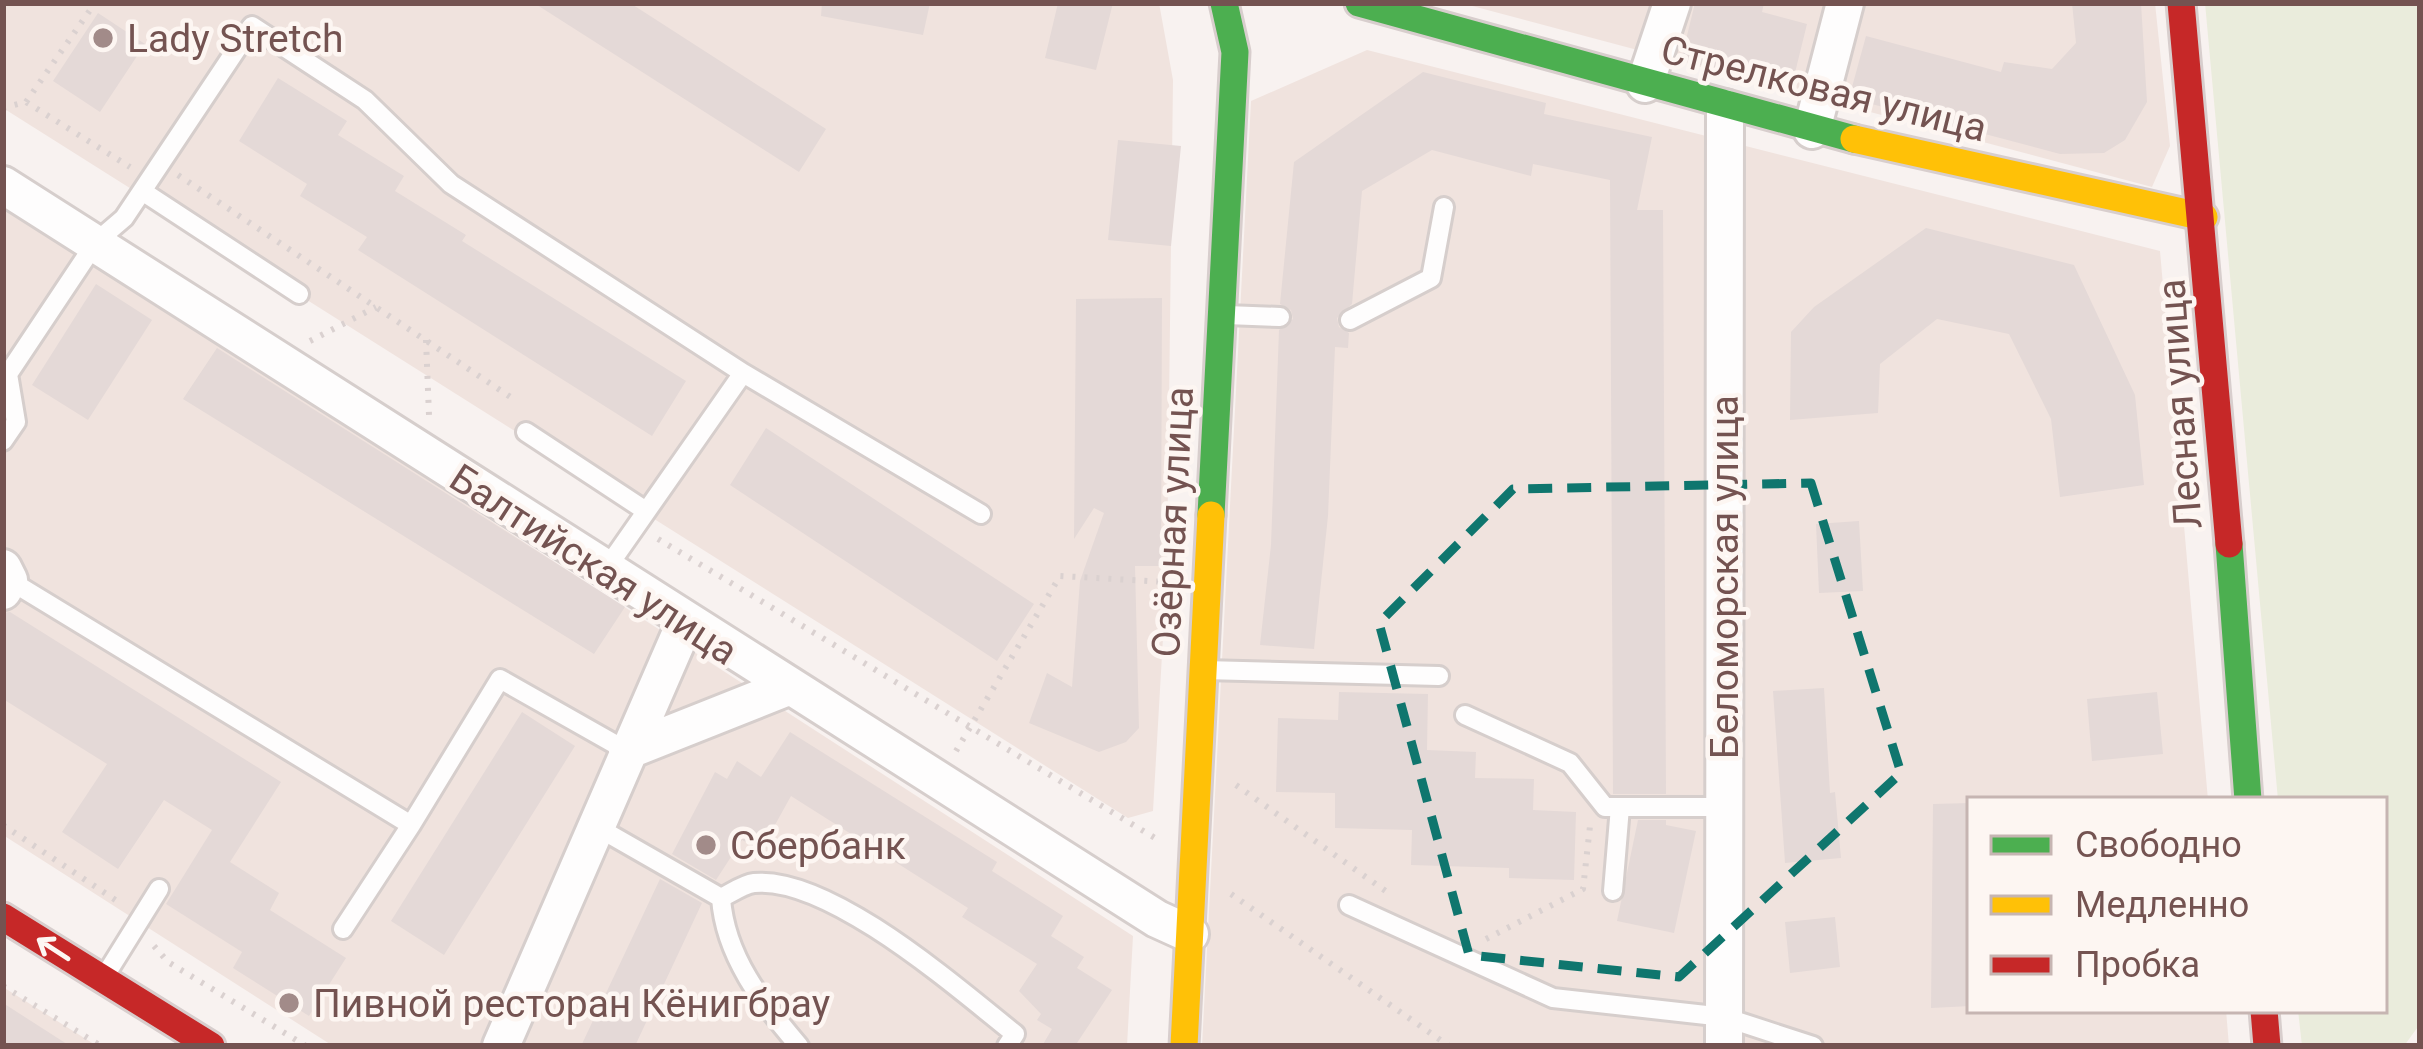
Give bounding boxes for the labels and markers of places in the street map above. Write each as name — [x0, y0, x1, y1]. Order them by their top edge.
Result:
place label: Lady Stretch — [127, 16, 343, 62]
marker: Lady Stretch — [90, 25, 116, 51]
place label: Сбербанк — [730, 823, 906, 869]
marker: Сбербанк — [693, 832, 719, 858]
place label: Пивной ресторан Кёнигбрау — [313, 981, 830, 1027]
marker: Пивной ресторан Кёнигбрау — [276, 990, 302, 1016]

